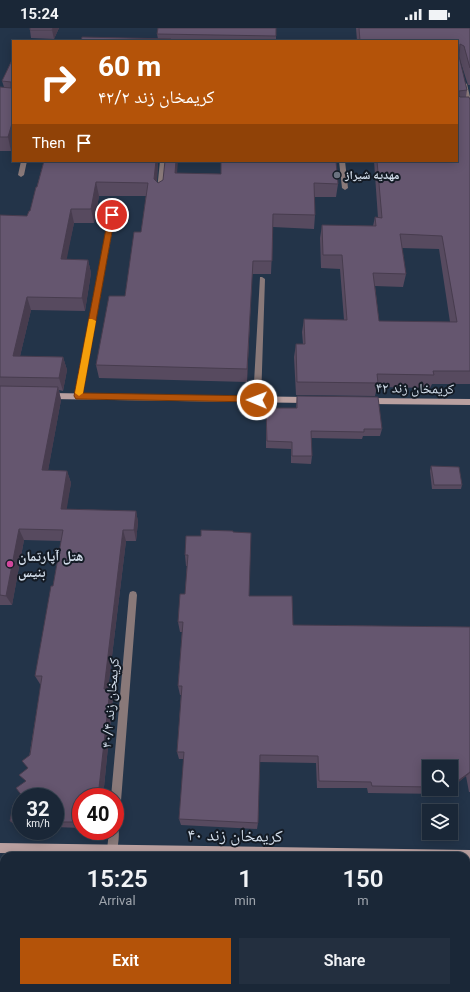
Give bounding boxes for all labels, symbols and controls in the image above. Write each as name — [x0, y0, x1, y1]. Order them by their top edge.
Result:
text: 15:24 — [20, 5, 59, 23]
text: 60 m — [98, 50, 161, 83]
icon: right — [32, 56, 84, 108]
text: کریمخان زند ۴۲/۲ — [98, 86, 215, 107]
icon: arrive — [73, 132, 95, 154]
text: Then — [32, 134, 65, 152]
place label: مهدیه شیراز — [344, 168, 400, 182]
marker: مهدیه شیراز — [332, 170, 342, 180]
pin — [95, 198, 129, 232]
icon: arrive — [101, 204, 123, 226]
position arrow — [236, 379, 278, 421]
street label: کریمخان زند ۴۲ — [376, 379, 455, 398]
place label: هتل آپارتمان بنیس — [18, 548, 84, 581]
marker: هتل آپارتمان بنیس — [5, 559, 15, 569]
street label: کریمخان زند ۴۰/۴ — [98, 657, 123, 749]
map controls — [422, 760, 458, 840]
button: search — [422, 760, 458, 796]
speed limit sign: 40 — [72, 788, 124, 840]
text: 32 — [27, 797, 49, 821]
button: layers — [422, 804, 458, 840]
text: km/h — [26, 818, 50, 829]
street label: کریمخان زند ۴۰ — [187, 824, 283, 847]
text: 15:25 — [86, 865, 148, 893]
text: 1 — [238, 865, 252, 893]
text: 150 — [342, 865, 384, 893]
text: Arrival — [99, 893, 136, 908]
text: min — [234, 893, 256, 908]
text: m — [357, 893, 369, 908]
button: Exit — [20, 938, 231, 984]
button: Share — [239, 938, 450, 984]

